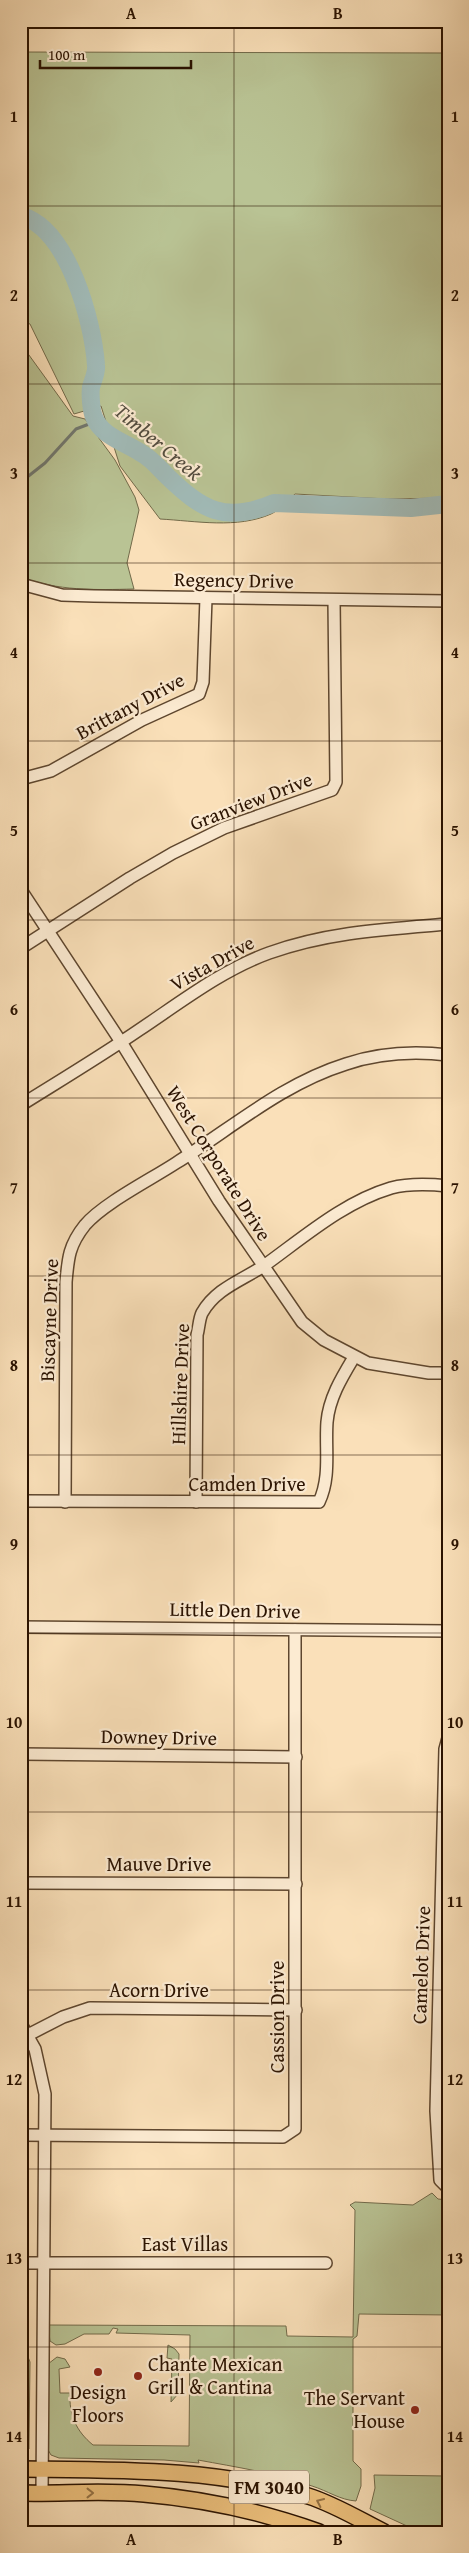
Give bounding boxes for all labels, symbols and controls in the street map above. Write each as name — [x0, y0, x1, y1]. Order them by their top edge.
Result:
text: A — [126, 1, 137, 25]
text: B — [333, 1, 343, 25]
scale bar — [40, 38, 191, 70]
text: 100 m — [48, 44, 86, 65]
text: 1 — [10, 104, 18, 128]
text: 1 — [451, 104, 459, 128]
text: 2 — [10, 283, 18, 307]
text: 2 — [451, 283, 459, 307]
water label: Timber Creek — [108, 395, 209, 488]
text: 3 — [10, 461, 18, 485]
text: 3 — [451, 461, 459, 485]
street label: Regency Drive — [174, 564, 294, 595]
text: 4 — [10, 640, 18, 664]
text: 4 — [451, 640, 459, 664]
street label: Brittany Drive — [70, 665, 189, 746]
street label: Granview Drive — [185, 764, 316, 837]
text: 5 — [10, 818, 18, 842]
text: 5 — [451, 818, 459, 842]
street label: Vista Drive — [164, 927, 259, 998]
text: 6 — [10, 997, 18, 1021]
text: 6 — [451, 997, 459, 1021]
street label: West Corporate Drive — [160, 1079, 279, 1246]
text: 7 — [10, 1175, 18, 1199]
text: 7 — [451, 1175, 459, 1199]
street label: Biscayne Drive — [32, 1258, 65, 1382]
street label: Hillshire Drive — [163, 1323, 196, 1445]
text: 8 — [10, 1353, 18, 1377]
text: 8 — [451, 1353, 459, 1377]
street label: Camden Drive — [188, 1469, 306, 1498]
text: 9 — [10, 1532, 18, 1556]
text: 9 — [451, 1532, 459, 1556]
street label: Little Den Drive — [169, 1594, 301, 1625]
text: 10 — [6, 1710, 22, 1734]
text: 10 — [447, 1710, 463, 1734]
street label: Downey Drive — [101, 1721, 217, 1752]
street label: Mauve Drive — [107, 1849, 211, 1878]
text: 11 — [6, 1889, 22, 1913]
text: 11 — [447, 1889, 463, 1913]
street label: Camelot Drive — [404, 1905, 437, 2025]
street label: Cassion Drive — [262, 1961, 291, 2073]
street label: Acorn Drive — [109, 1975, 209, 2004]
text: 12 — [6, 2067, 22, 2091]
text: 12 — [447, 2067, 463, 2091]
street label: East Villas — [142, 2229, 228, 2258]
text: 13 — [6, 2246, 22, 2270]
text: 13 — [447, 2246, 463, 2270]
place label: Chante Mexican Grill & Cantina — [148, 2349, 282, 2401]
marker: Design Floors — [92, 2366, 104, 2378]
marker: Chante Mexican Grill & Cantina — [132, 2370, 144, 2382]
place label: Design Floors — [70, 2377, 126, 2429]
place label: The Servant House — [304, 2383, 405, 2435]
marker: The Servant House — [409, 2404, 421, 2416]
text: 14 — [6, 2424, 22, 2448]
text: 14 — [447, 2424, 463, 2448]
road number: FM 3040 — [229, 2470, 309, 2504]
one-way arrow — [87, 2488, 95, 2498]
one-way arrow — [316, 2497, 325, 2508]
text: A — [126, 2527, 137, 2551]
text: B — [333, 2527, 343, 2551]

